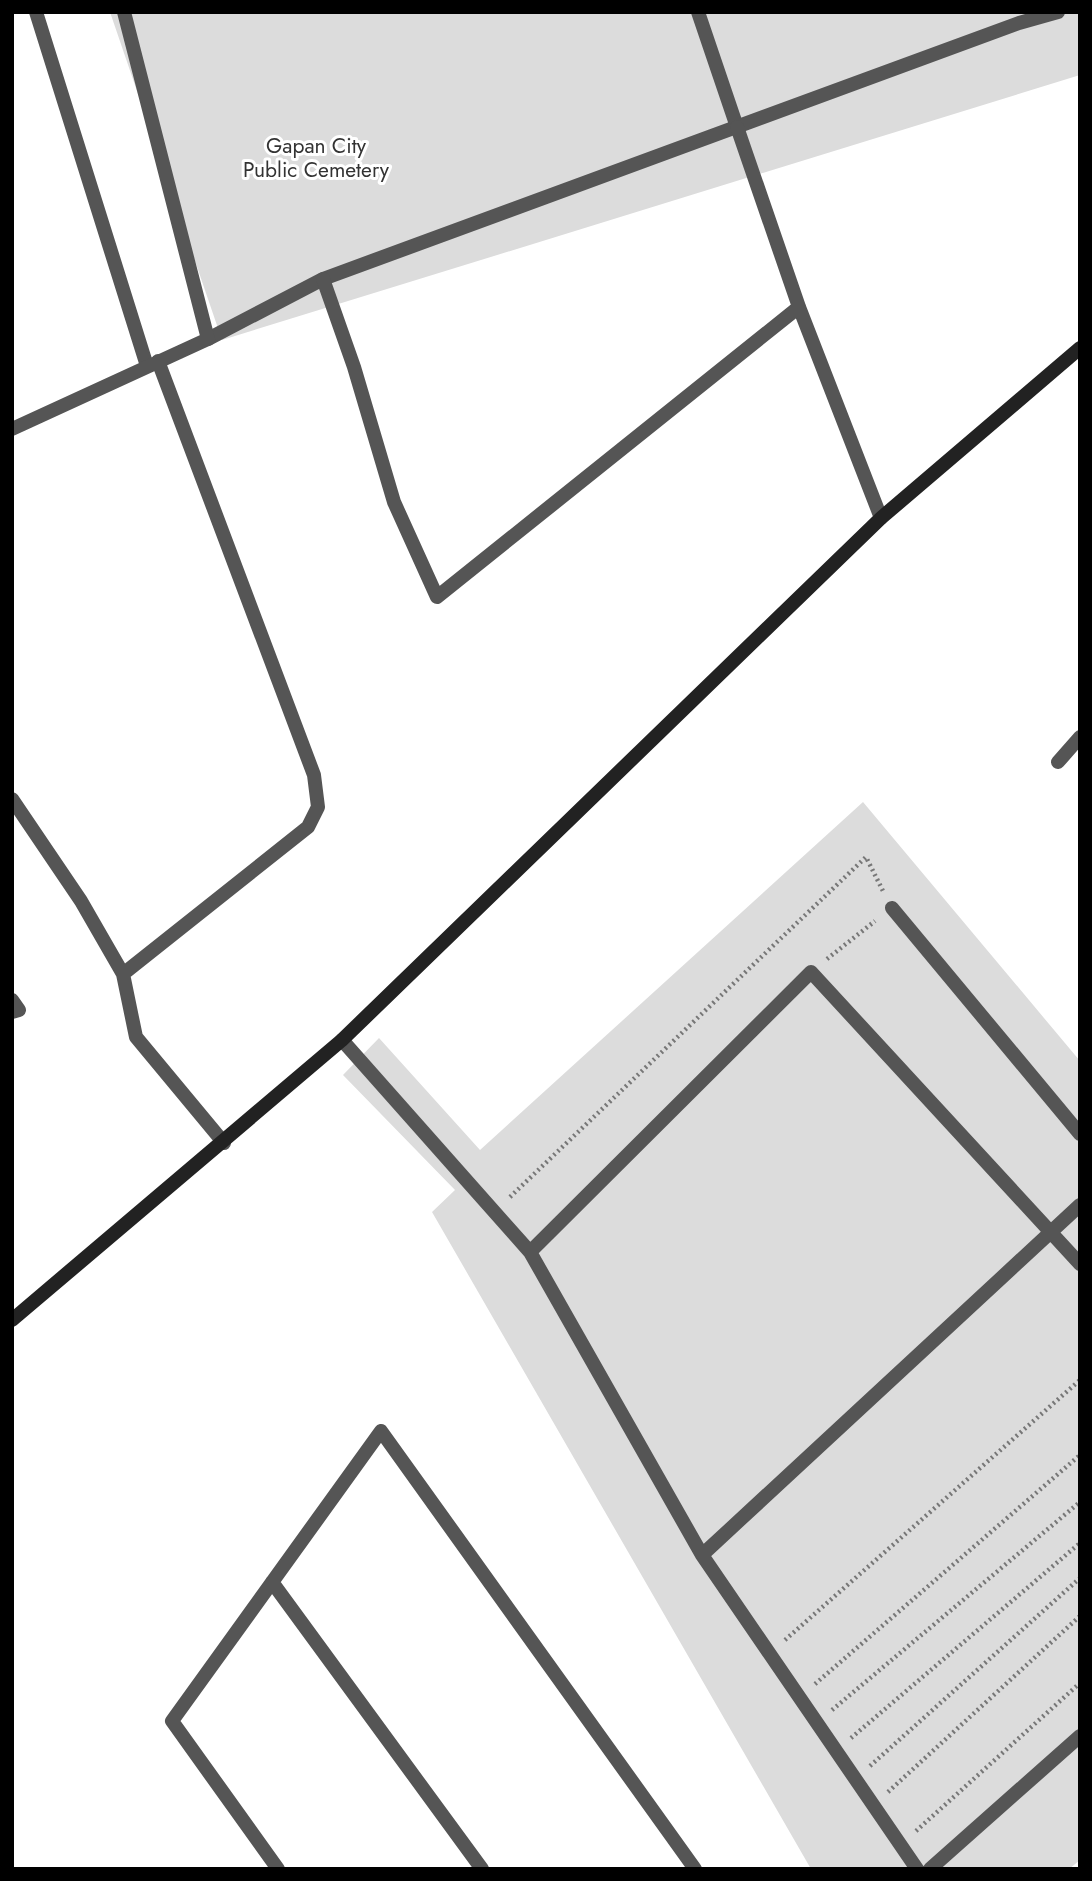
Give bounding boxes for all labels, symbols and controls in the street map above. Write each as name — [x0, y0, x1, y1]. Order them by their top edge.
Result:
park label: Gapan City Public Cemetery — [243, 131, 390, 185]

